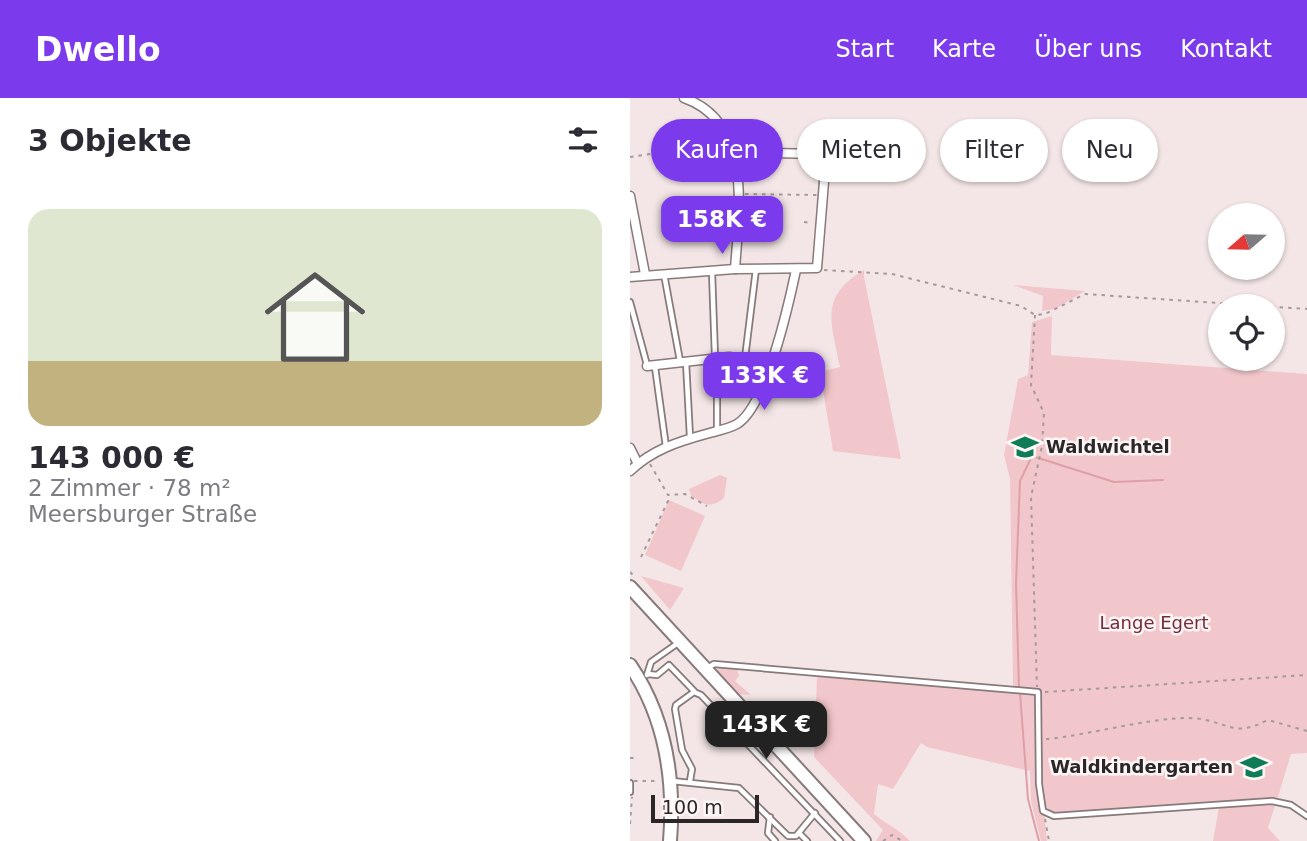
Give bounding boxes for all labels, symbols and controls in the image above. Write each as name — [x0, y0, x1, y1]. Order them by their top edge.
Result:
text: Dwello — [35, 30, 161, 69]
text: Start — [835, 35, 894, 63]
text: Karte — [932, 35, 996, 63]
text: Über uns — [1034, 35, 1142, 63]
text: Kontakt — [1180, 35, 1272, 63]
chip: Kaufen — [651, 119, 783, 182]
chip: Mieten — [797, 119, 926, 182]
chip: Filter — [940, 119, 1048, 182]
chip: Neu — [1062, 119, 1158, 182]
icon: filters — [564, 121, 602, 159]
text: 3 Objekte — [28, 123, 192, 158]
pin: 158K € — [665, 197, 779, 256]
north arrow — [1208, 203, 1284, 280]
map controls — [1208, 203, 1285, 371]
text: 158K € — [677, 206, 767, 232]
icon: home — [252, 254, 378, 380]
button: locate — [1208, 294, 1285, 371]
pin: 133K € — [707, 352, 821, 412]
text: 133K € — [719, 362, 809, 388]
school or university icon: Waldwichtel — [1010, 432, 1040, 462]
place label: Waldwichtel — [1046, 436, 1170, 457]
text: 143 000 € — [28, 440, 195, 475]
text: 2 Zimmer · 78 m² — [28, 475, 231, 501]
text: Meersburger Straße — [28, 501, 257, 527]
park label: Lange Egert — [1099, 612, 1209, 633]
pin: 143K € — [709, 702, 823, 761]
text: 143K € — [721, 711, 811, 737]
school or university icon: Waldkindergarten — [1239, 752, 1269, 782]
place label: Waldkindergarten — [1050, 756, 1233, 777]
scale bar — [651, 792, 760, 824]
text: 100 m — [662, 796, 723, 818]

